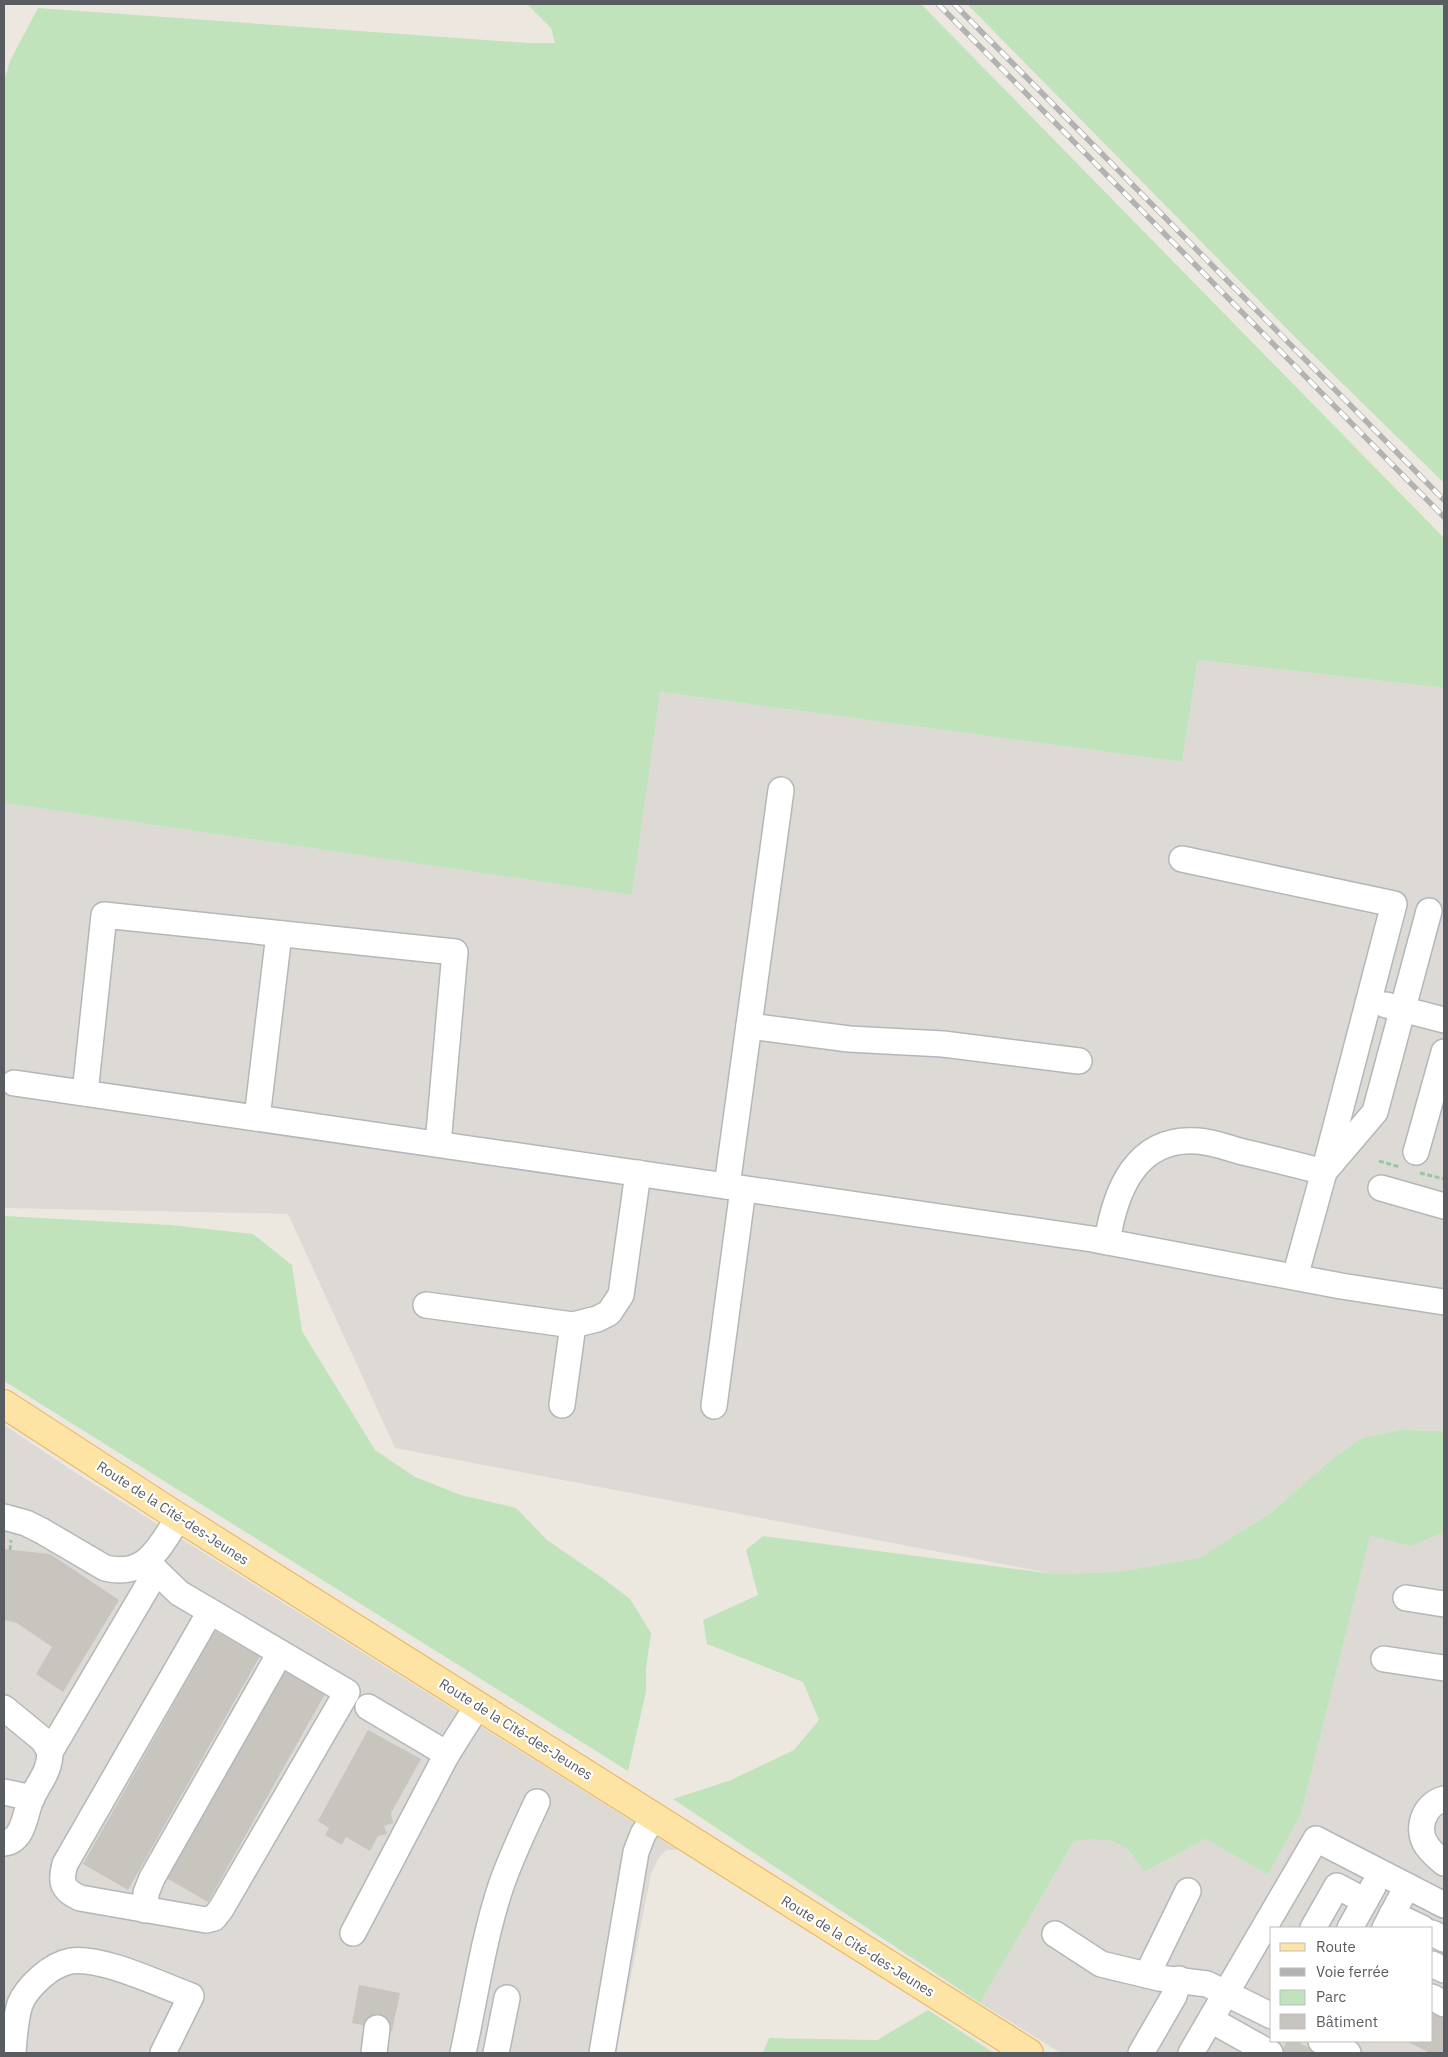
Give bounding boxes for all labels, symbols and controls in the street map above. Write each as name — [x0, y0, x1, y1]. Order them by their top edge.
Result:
street label: Route de la Cité-des-Jeunes — [94, 1457, 253, 1569]
street label: Route de la Cité-des-Jeunes — [436, 1674, 596, 1784]
street label: Route de la Cité-des-Jeunes — [778, 1891, 938, 2001]
legend — [1270, 1927, 1433, 2042]
text: Route — [1316, 1937, 1356, 1956]
text: Voie ferrée — [1316, 1962, 1389, 1981]
text: Parc — [1316, 1987, 1346, 2006]
text: Bâtiment — [1316, 2012, 1378, 2031]

